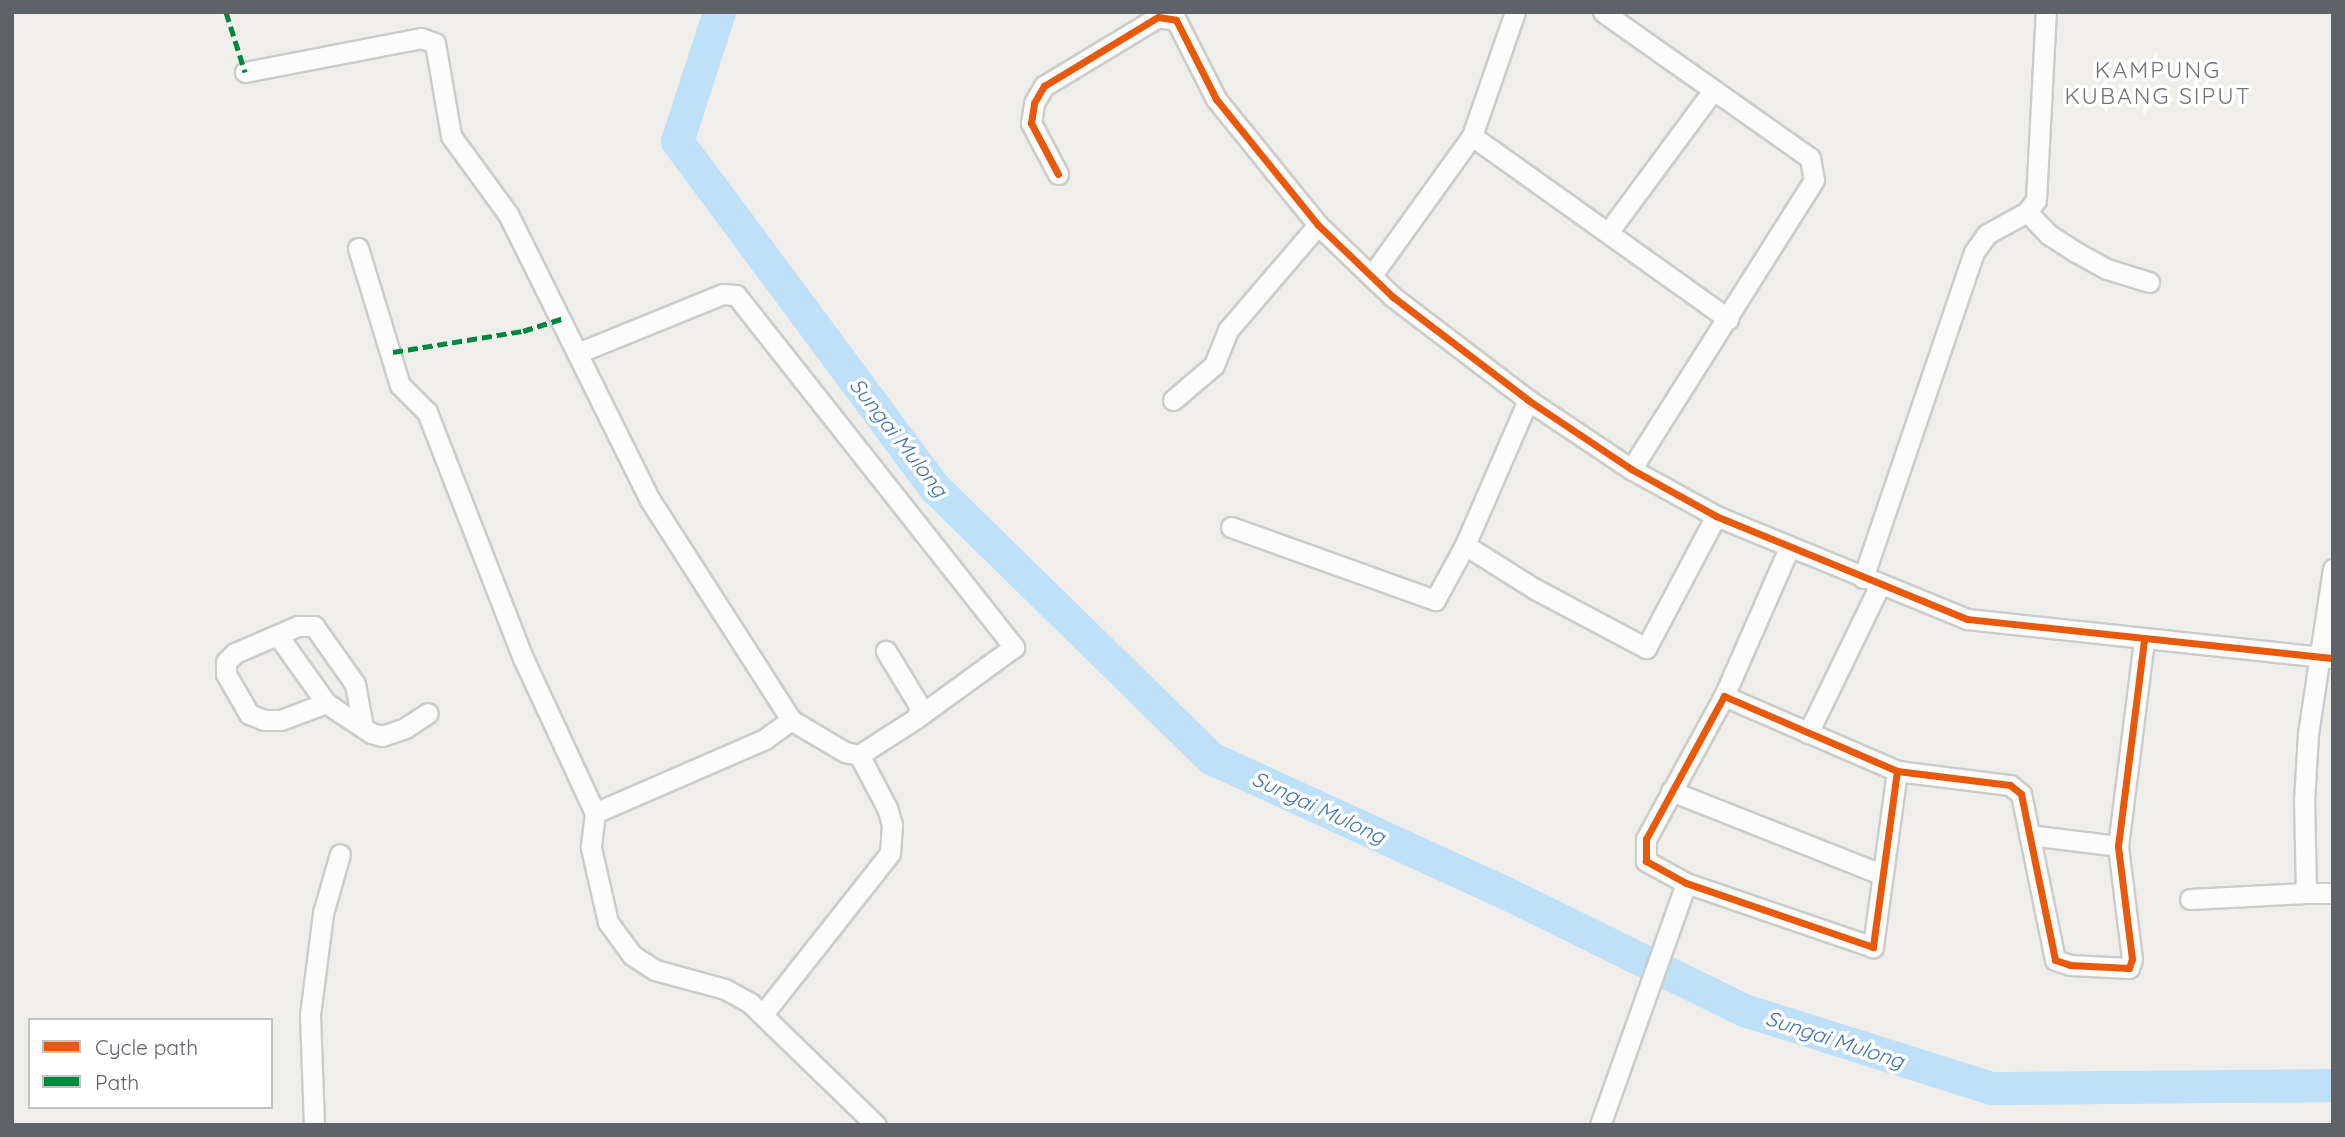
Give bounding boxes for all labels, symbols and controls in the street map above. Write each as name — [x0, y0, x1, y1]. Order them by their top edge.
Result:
district label: KAMPUNG KUBANG SIPUT — [2066, 56, 2250, 110]
water label: Sungai Mulong — [845, 373, 953, 501]
water label: Sungai Mulong — [1249, 765, 1389, 849]
water label: Sungai Mulong — [1763, 1005, 1907, 1073]
legend — [28, 1018, 273, 1109]
text: Cycle path — [95, 1034, 198, 1060]
text: Path — [95, 1069, 139, 1095]

